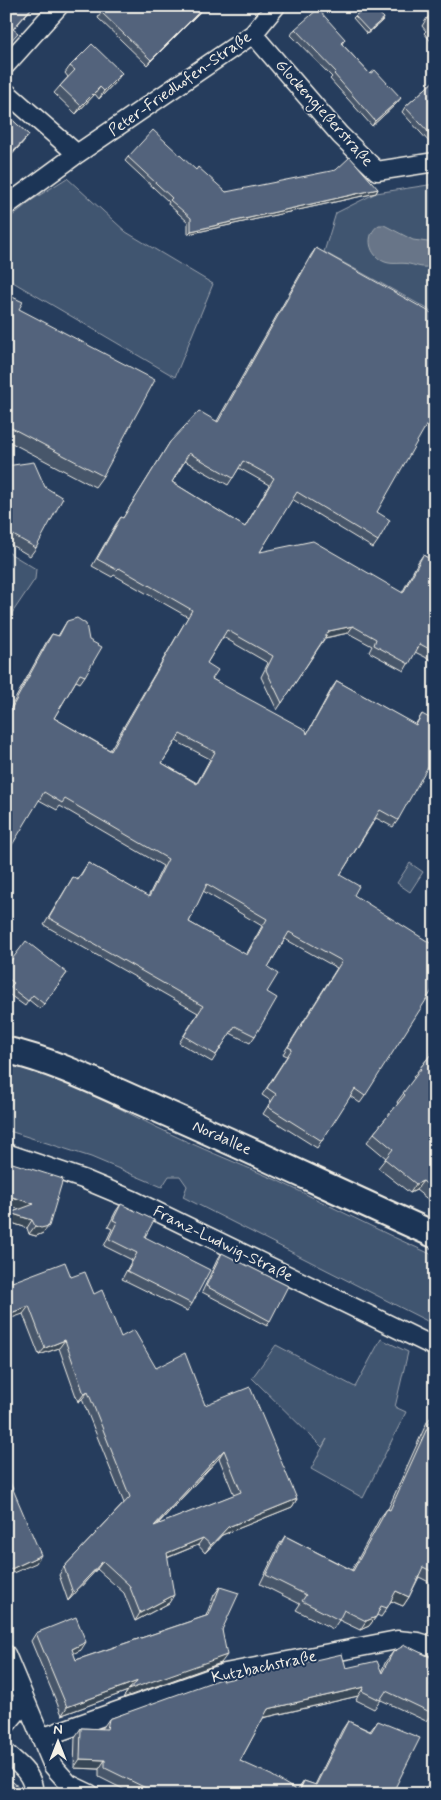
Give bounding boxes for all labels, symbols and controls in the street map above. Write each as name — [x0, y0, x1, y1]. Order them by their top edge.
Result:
street label: Peter-Friedhofen-Straße — [104, 27, 256, 141]
street label: Glockengießerstraße — [270, 55, 378, 172]
street label: Nordallee — [189, 1116, 255, 1160]
street label: Franz-Ludwig-Straße — [150, 1201, 297, 1287]
street label: Kutzbachstraße — [210, 1646, 318, 1688]
north arrow — [32, 1718, 82, 1768]
text: N — [53, 1721, 63, 1739]

